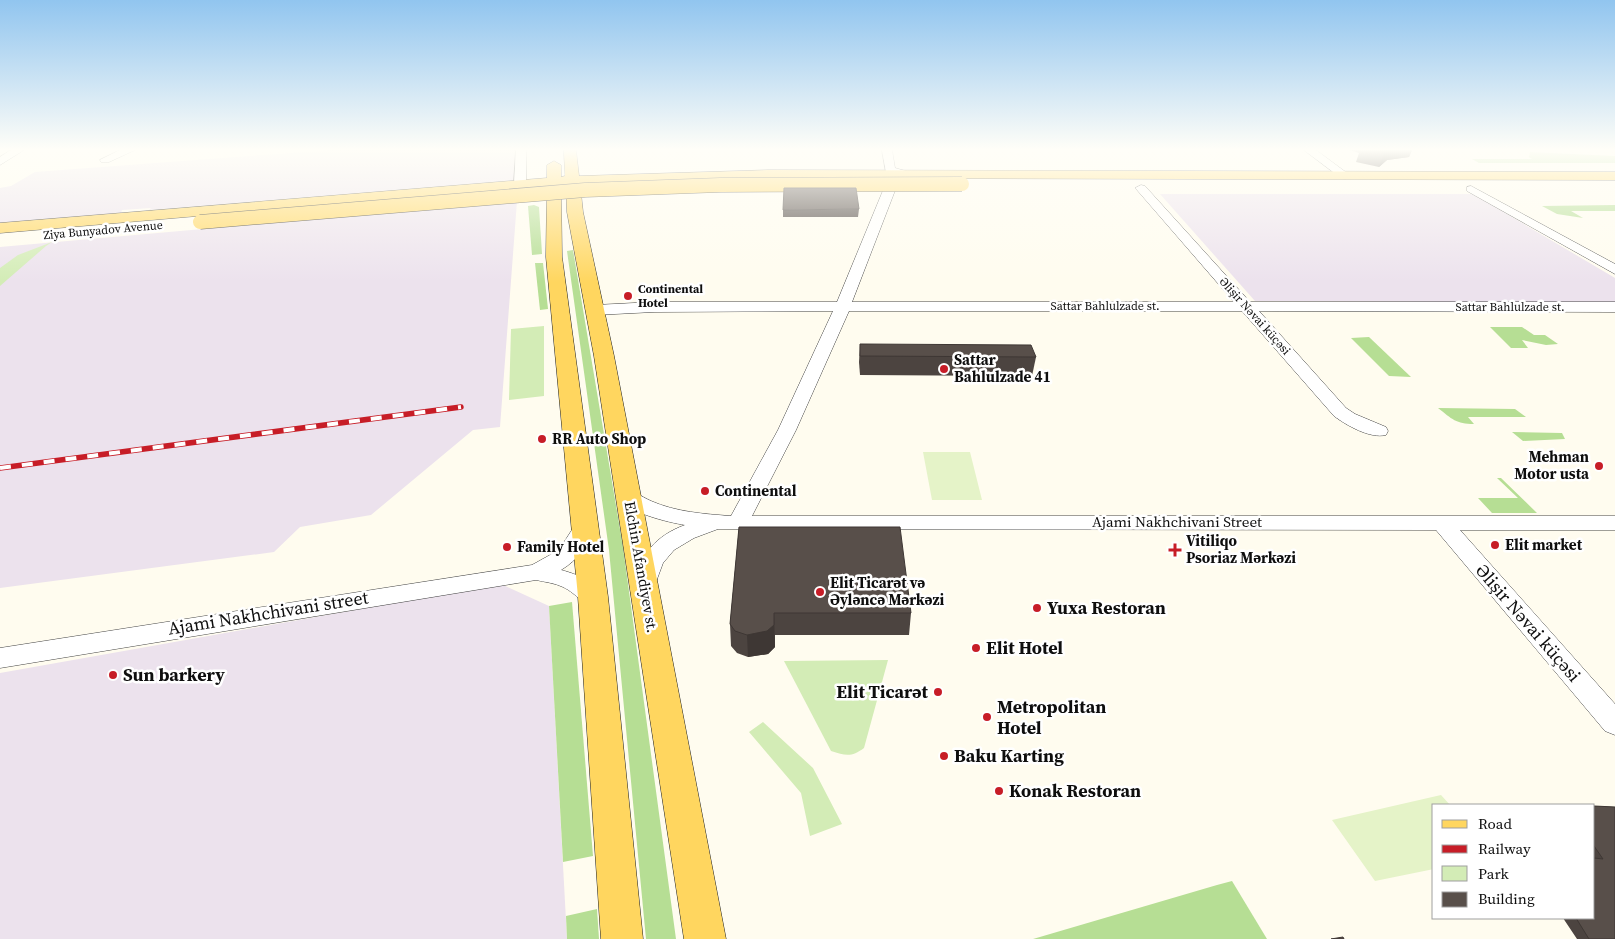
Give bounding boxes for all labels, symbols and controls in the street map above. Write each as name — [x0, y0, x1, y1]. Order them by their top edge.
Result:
street label: Ziya Bunyadov Avenue — [43, 217, 163, 243]
street label: Əlişir Nəvai küçəsi — [1216, 274, 1294, 359]
place label: Continental Hotel — [638, 281, 703, 311]
marker: Continental Hotel — [622, 290, 634, 302]
street label: Sattar Bahlulzade st. — [1051, 298, 1160, 314]
street label: Sattar Bahlulzade st. — [1456, 299, 1565, 315]
place label: Sattar Bahlulzade 41 — [954, 349, 1051, 387]
marker: Sattar Bahlulzade 41 — [938, 363, 950, 375]
place label: RR Auto Shop — [552, 428, 646, 449]
marker: RR Auto Shop — [536, 433, 548, 445]
place label: Mehman Motor usta — [1514, 446, 1590, 484]
marker: Mehman Motor usta — [1593, 460, 1605, 472]
place label: Continental — [715, 480, 797, 501]
marker: Continental — [699, 485, 711, 497]
street label: Elchin Afandiyev st. — [620, 499, 663, 634]
street label: Ajami Nakhchivani Street — [1092, 511, 1262, 532]
place label: Vitiliqo Psoriaz Mərkəzi — [1186, 530, 1296, 568]
place label: Elit market — [1505, 534, 1583, 555]
place label: Family Hotel — [517, 536, 604, 557]
marker: Elit market — [1489, 539, 1501, 551]
marker: Family Hotel — [501, 541, 513, 553]
marker: Vitiliqo Psoriaz Mərkəzi — [1168, 543, 1182, 557]
street label: Əlişir Nəvai küçəsi — [1470, 558, 1587, 687]
place label: Elit Ticarət və Əyləncə Mərkəzi — [830, 572, 944, 610]
street label: Ajami Nakhchivani street — [166, 584, 370, 641]
marker: Elit Ticarət və Əyləncə Mərkəzi — [814, 586, 826, 598]
place label: Yuxa Restoran — [1047, 595, 1166, 620]
marker: Yuxa Restoran — [1031, 602, 1043, 614]
place label: Elit Hotel — [986, 635, 1063, 660]
marker: Elit Hotel — [970, 642, 982, 654]
place label: Sun barkery — [123, 662, 225, 687]
marker: Sun barkery — [107, 669, 119, 681]
place label: Elit Ticarət — [836, 679, 929, 704]
marker: Elit Ticarət — [932, 686, 944, 698]
place label: Metropolitan Hotel — [997, 694, 1106, 740]
marker: Metropolitan Hotel — [981, 711, 993, 723]
place label: Baku Karting — [954, 743, 1064, 768]
marker: Baku Karting — [938, 750, 950, 762]
place label: Konak Restoran — [1009, 778, 1141, 803]
marker: Konak Restoran — [993, 785, 1005, 797]
legend — [1432, 804, 1595, 919]
text: Road — [1478, 813, 1512, 834]
text: Railway — [1478, 838, 1531, 859]
text: Park — [1478, 863, 1510, 884]
text: Building — [1478, 888, 1535, 909]

